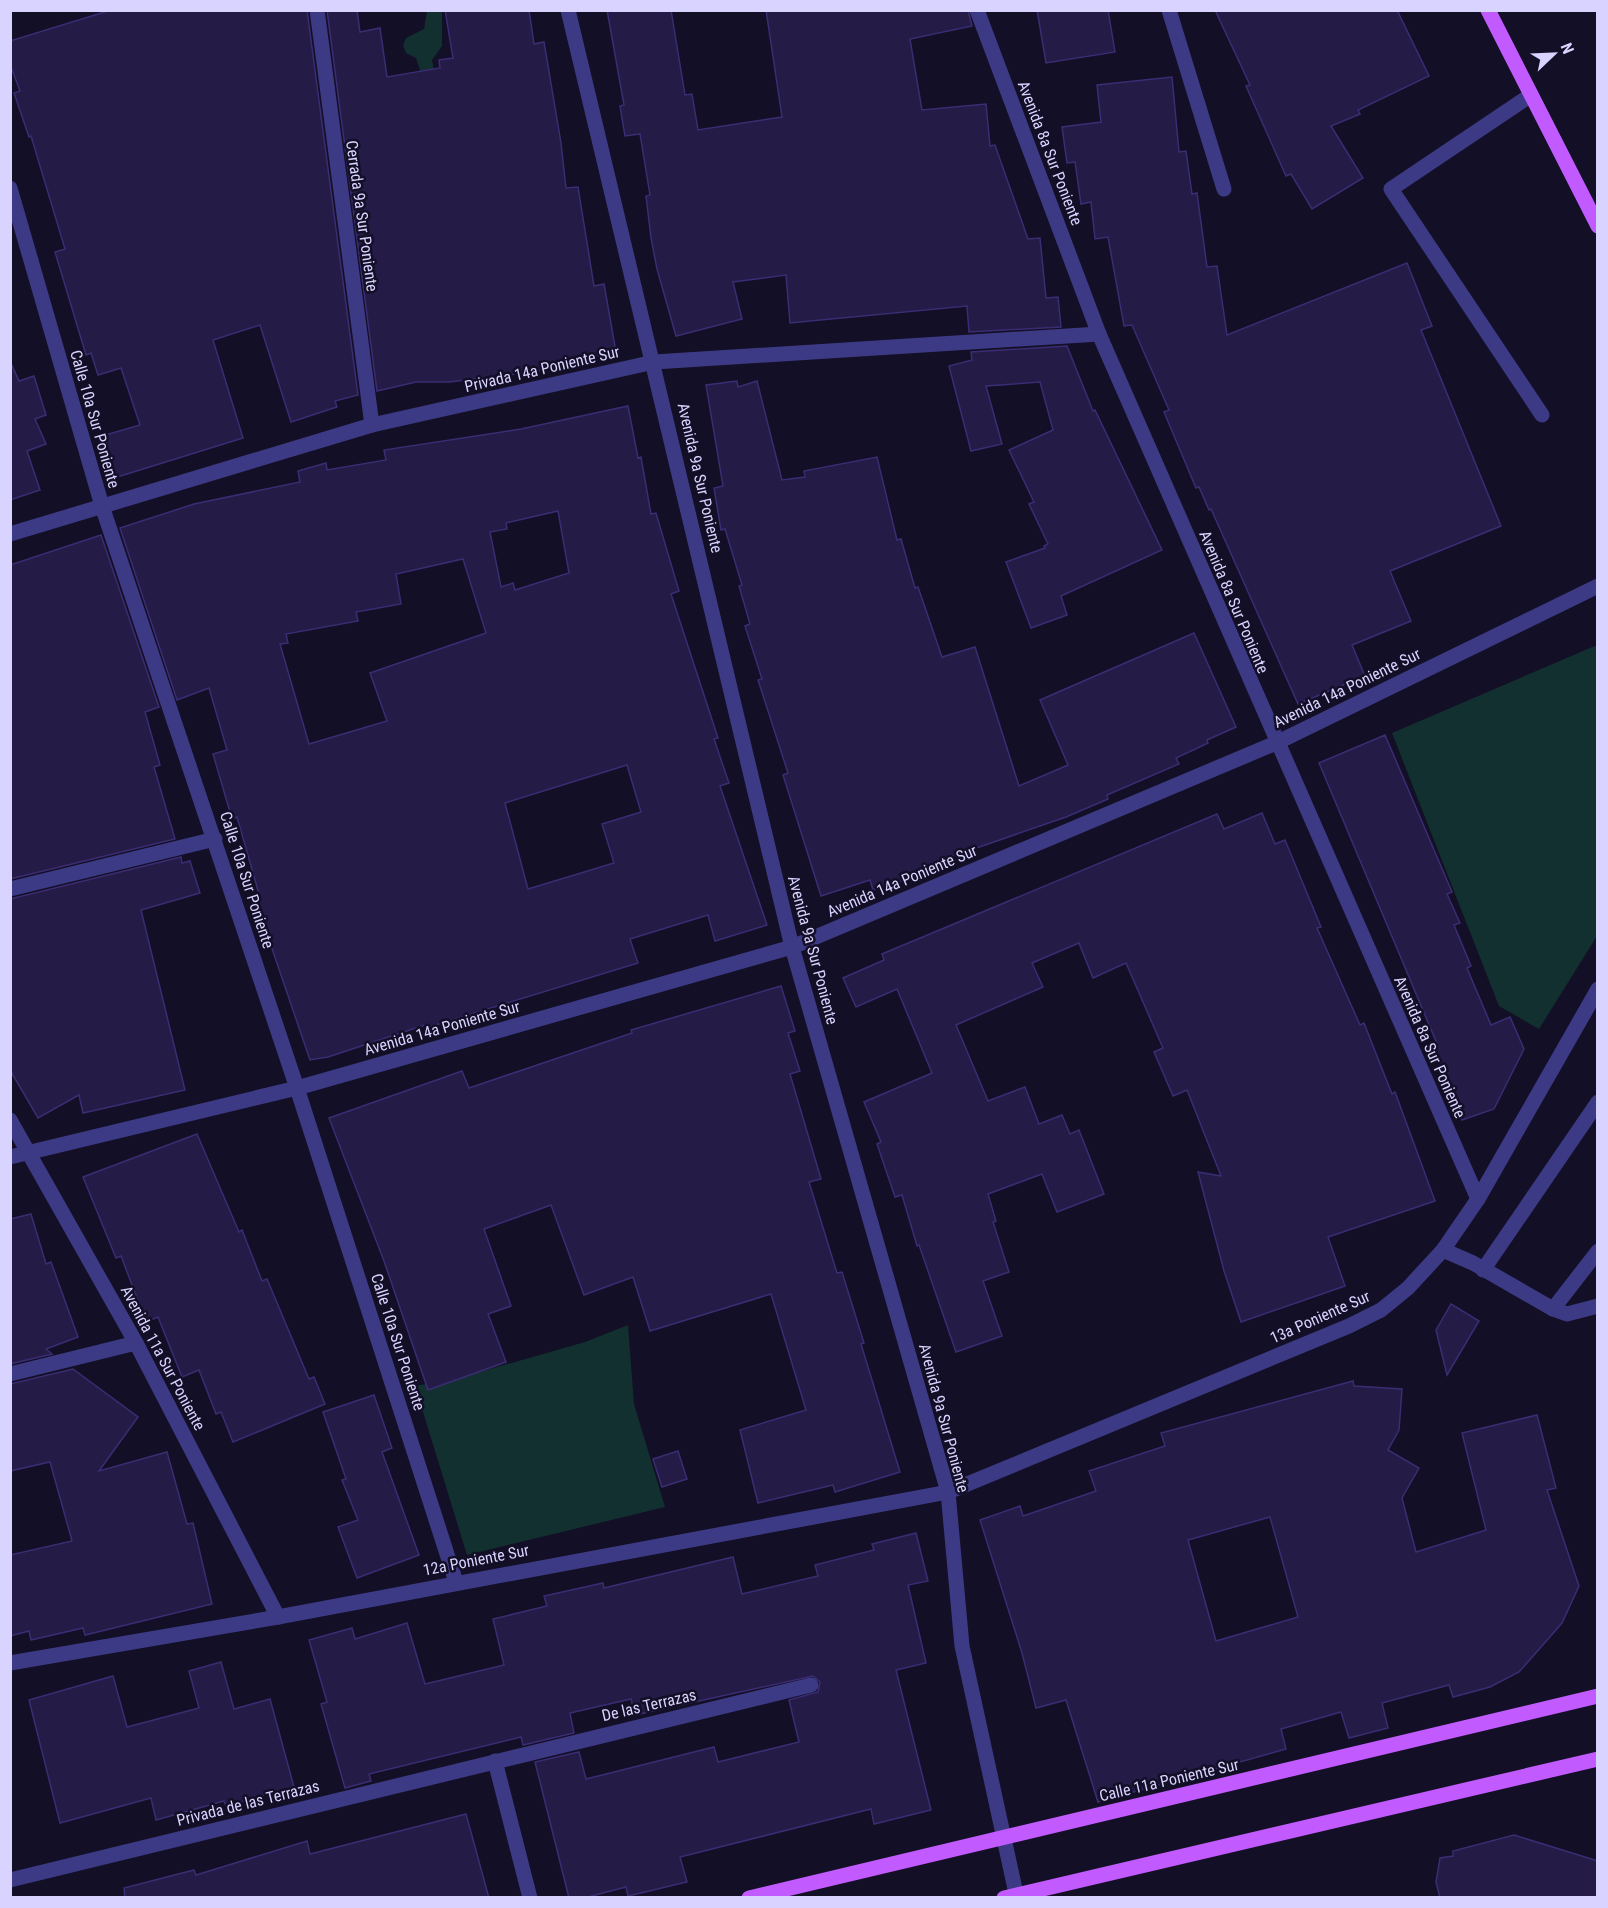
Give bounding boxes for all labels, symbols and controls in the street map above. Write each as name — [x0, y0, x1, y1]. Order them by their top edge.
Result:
north arrow — [1524, 24, 1584, 84]
text: N — [1557, 40, 1578, 57]
street label: Avenida 8a Sur Poniente — [1014, 78, 1086, 228]
street label: Cerrada 9a Sur Poniente — [342, 139, 382, 293]
street label: Privada 14a Poniente Sur — [463, 342, 621, 396]
street label: Calle 10a Sur Poniente — [66, 348, 124, 490]
street label: Avenida 9a Sur Poniente — [674, 401, 726, 555]
street label: Avenida 8a Sur Poniente — [1195, 528, 1273, 676]
street label: Avenida 14a Poniente Sur — [1270, 644, 1424, 732]
street label: Calle 10a Sur Poniente — [216, 809, 278, 951]
street label: Avenida 14a Poniente Sur — [824, 841, 980, 921]
street label: Avenida 9a Sur Poniente — [784, 874, 842, 1026]
street label: Avenida 8a Sur Poniente — [1390, 973, 1470, 1121]
street label: Avenida 14a Poniente Sur — [362, 997, 522, 1059]
street label: Calle 10a Sur Poniente — [367, 1271, 429, 1413]
street label: Avenida 11a Sur Poniente — [117, 1282, 209, 1434]
street label: 13a Poniente Sur — [1267, 1286, 1373, 1348]
street label: Avenida 9a Sur Poniente — [915, 1342, 973, 1494]
street label: 12a Poniente Sur — [421, 1540, 531, 1580]
street label: De las Terrazas — [600, 1685, 698, 1725]
street label: Calle 11a Poniente Sur — [1097, 1755, 1241, 1805]
street label: Privada de las Terrazas — [175, 1776, 321, 1830]

